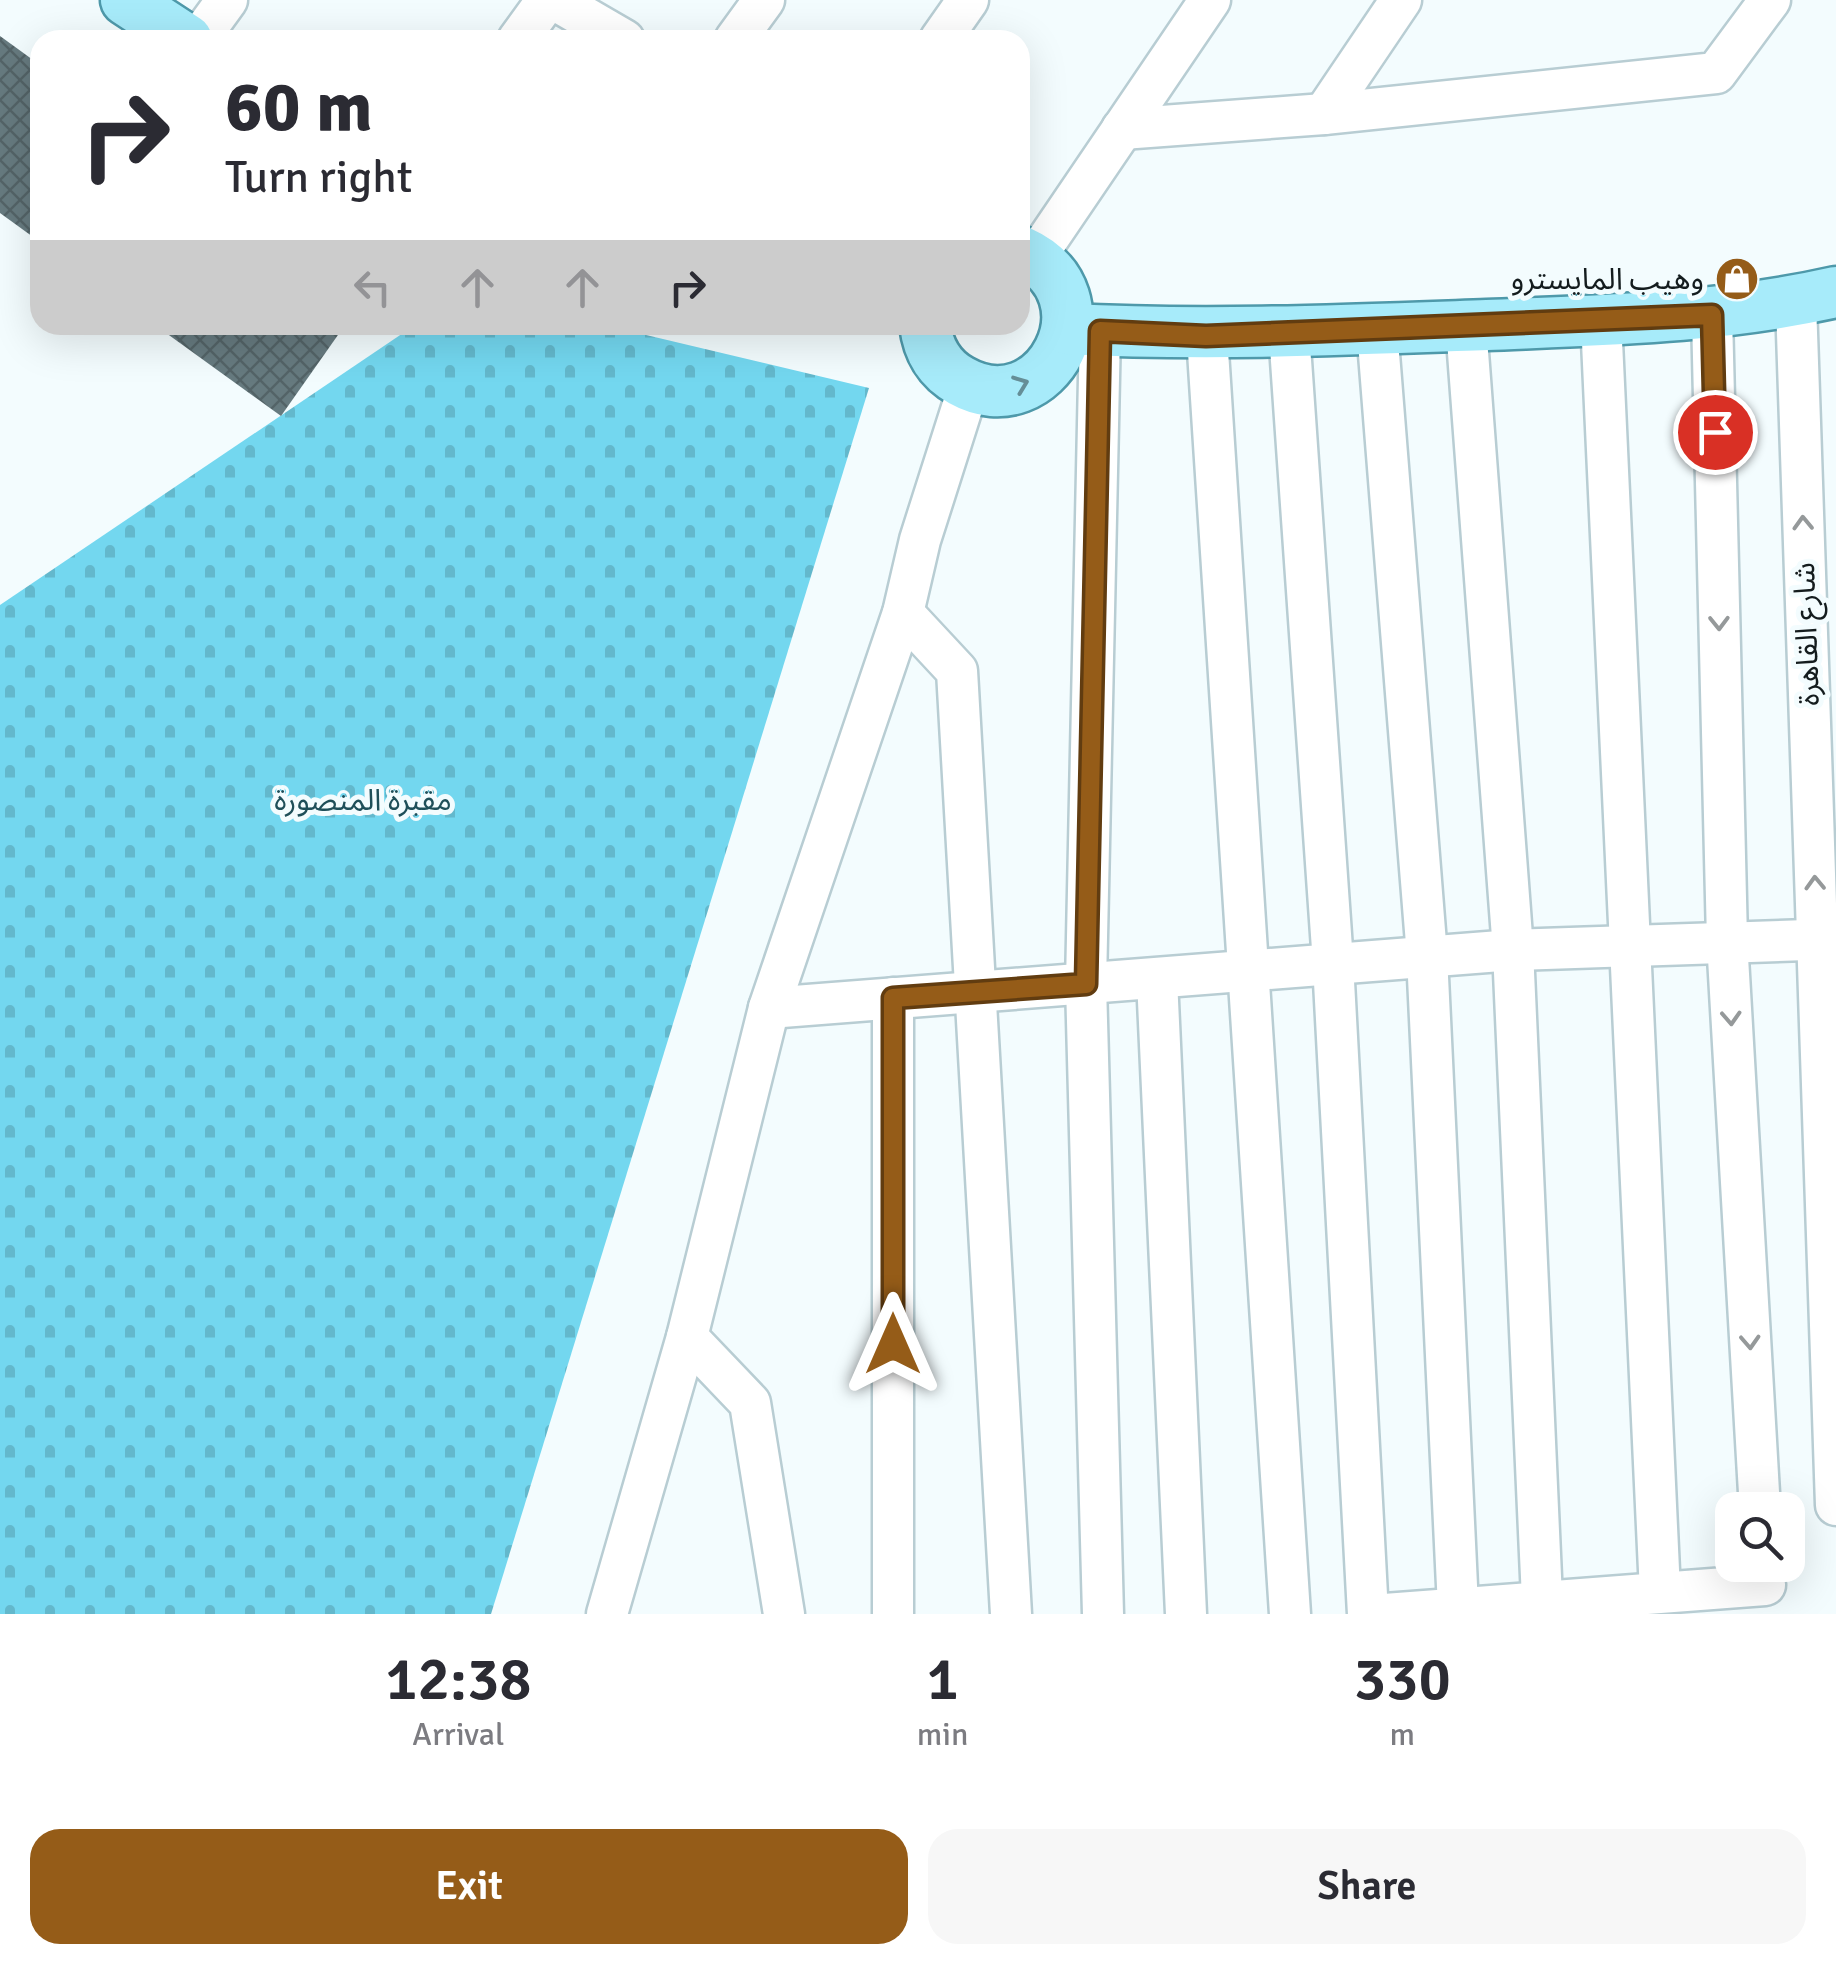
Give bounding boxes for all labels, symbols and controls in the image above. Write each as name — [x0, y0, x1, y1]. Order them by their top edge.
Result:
text: 60 m — [225, 64, 373, 150]
icon: right — [60, 70, 190, 200]
text: Turn right — [225, 150, 413, 205]
shop icon: وهيب المايسترو — [1714, 256, 1760, 302]
icon: left — [345, 260, 400, 315]
icon: ahead — [450, 260, 505, 315]
icon: ahead — [555, 260, 610, 315]
icon: right — [660, 260, 715, 315]
place label: وهيب المايسترو — [1511, 261, 1704, 298]
one-way arrow — [1011, 375, 1029, 395]
pin — [1673, 390, 1758, 475]
icon: arrive — [1688, 405, 1743, 460]
one-way arrow — [1793, 515, 1814, 531]
street label: شارع القاهرة — [1786, 561, 1831, 706]
one-way arrow — [1709, 615, 1730, 631]
park label: مقبرة المنصورة — [274, 782, 452, 819]
one-way arrow — [1805, 875, 1826, 891]
one-way arrow — [1720, 1010, 1741, 1026]
position arrow — [841, 1292, 945, 1396]
one-way arrow — [1739, 1334, 1761, 1350]
map controls — [1715, 1492, 1805, 1582]
button: search — [1715, 1492, 1805, 1582]
text: 12:38 — [385, 1643, 532, 1717]
text: 1 — [926, 1643, 959, 1717]
text: 330 — [1354, 1643, 1451, 1717]
text: Arrival — [412, 1715, 505, 1754]
text: min — [917, 1715, 968, 1754]
text: m — [1389, 1715, 1415, 1754]
button: Exit — [30, 1829, 908, 1944]
button: Share — [928, 1829, 1806, 1944]

